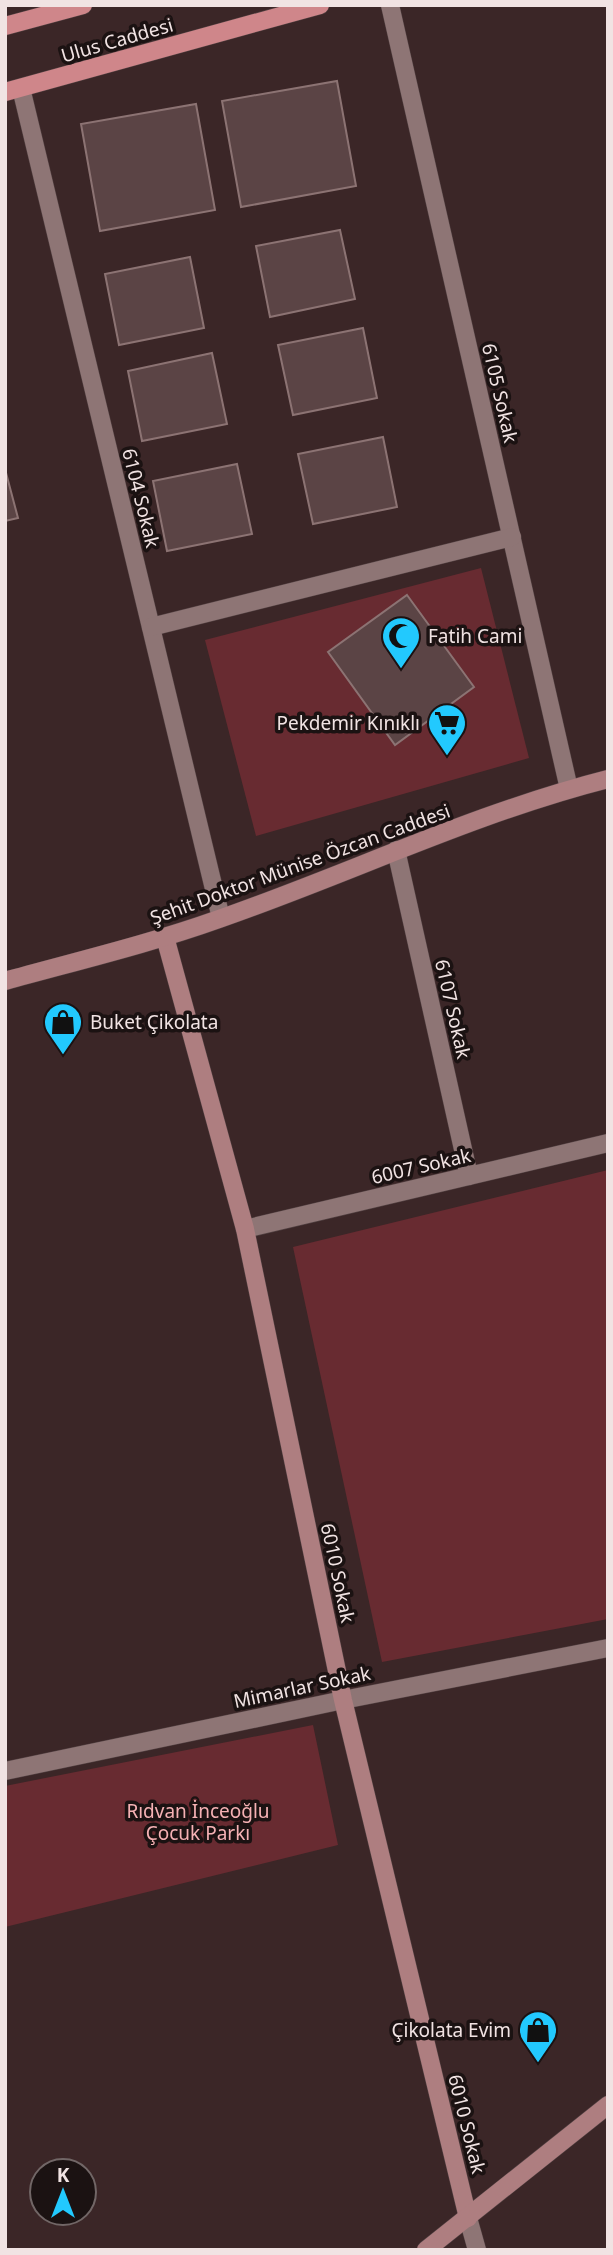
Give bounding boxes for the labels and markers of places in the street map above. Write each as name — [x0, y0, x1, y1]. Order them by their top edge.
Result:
mosque icon: Fatih Cami — [380, 615, 422, 670]
place label: Fatih Cami — [428, 623, 522, 649]
supermarket icon: Pekdemir Kınıklı — [426, 702, 468, 757]
place label: Pekdemir Kınıklı — [277, 710, 420, 736]
shop icon: Buket Çikolata — [42, 1001, 84, 1056]
place label: Buket Çikolata — [90, 1009, 218, 1035]
shop icon: Çikolata Evim — [517, 2009, 559, 2064]
place label: Çikolata Evim — [392, 2017, 511, 2043]

